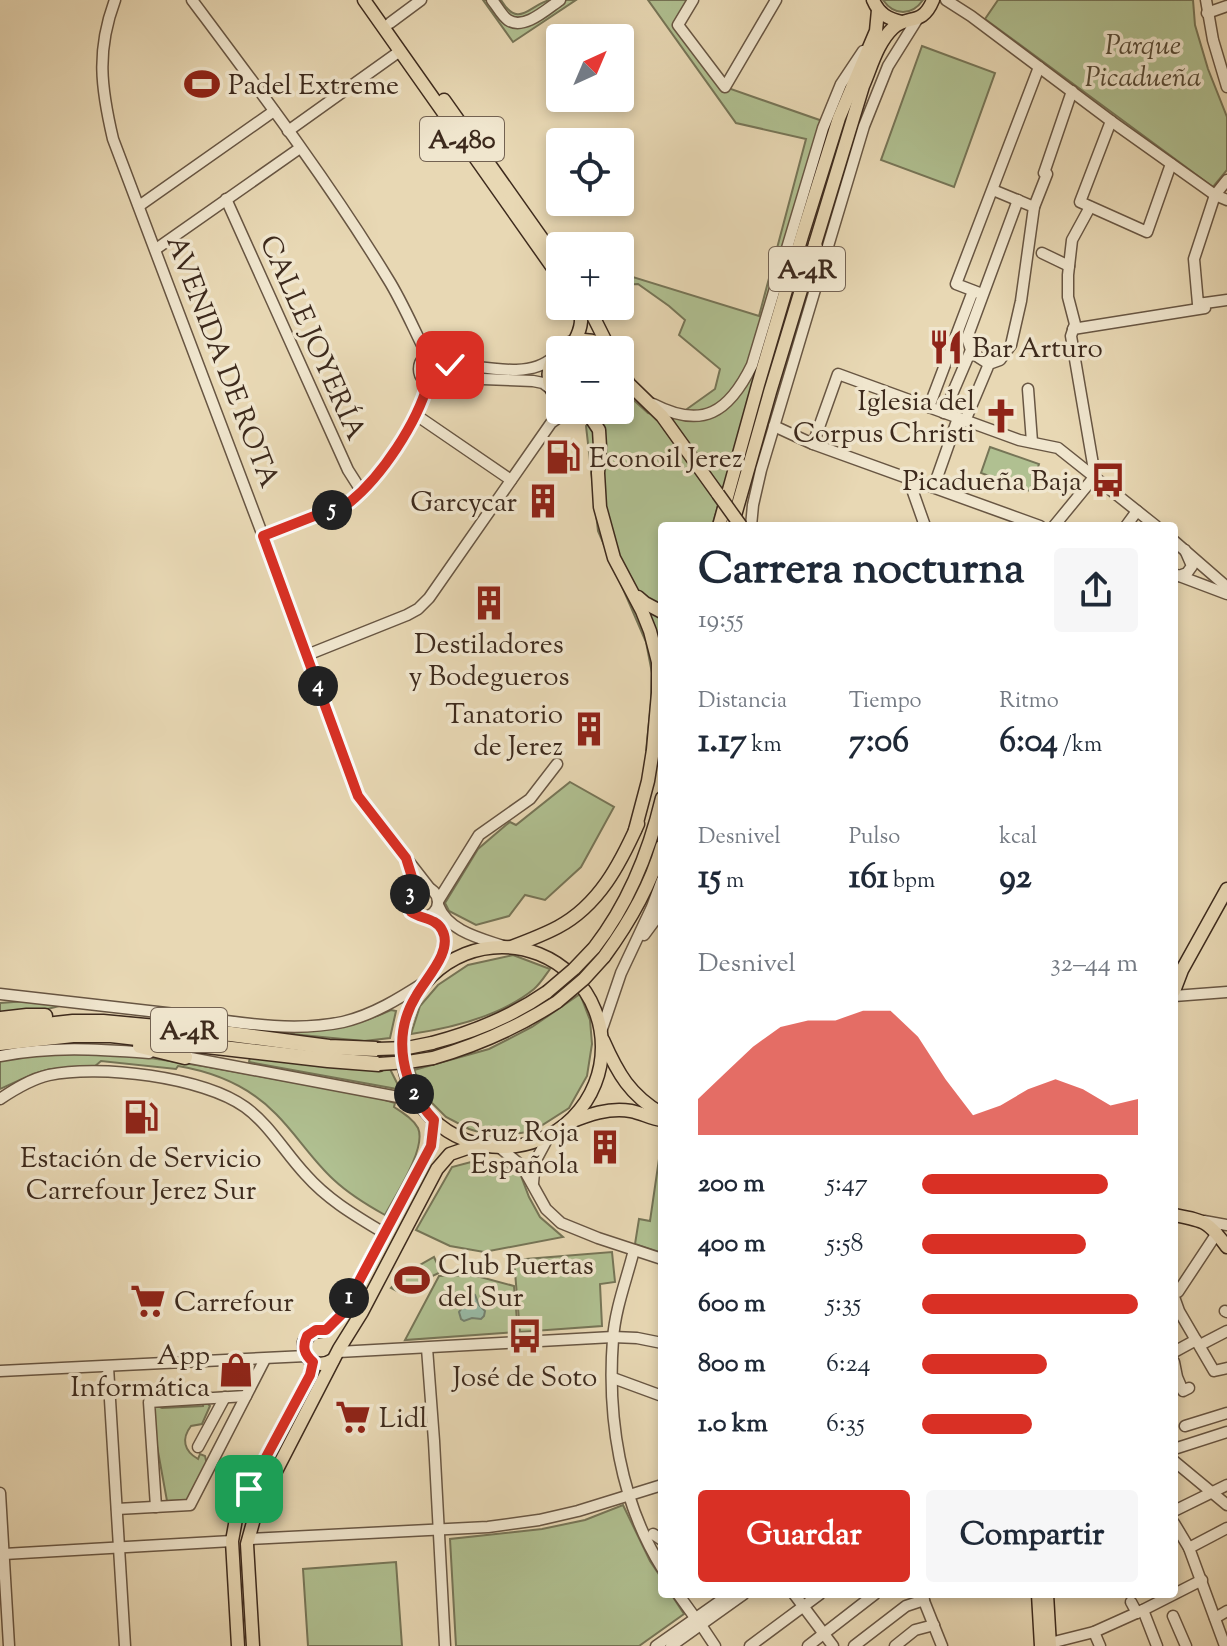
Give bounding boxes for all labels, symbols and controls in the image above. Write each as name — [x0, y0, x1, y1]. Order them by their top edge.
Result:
north arrow — [546, 24, 634, 112]
map controls — [546, 24, 634, 424]
park label: Parque Picadueña — [1085, 27, 1201, 99]
sports icon: Padel Extreme — [183, 65, 221, 103]
place label: Padel Extreme — [228, 67, 399, 107]
road number: A-480 — [420, 117, 504, 161]
button: locate — [546, 128, 634, 216]
street label: CALLE JOYERÍA — [248, 229, 375, 447]
street label: AVENIDA DE ROTA — [155, 230, 288, 494]
button: + — [546, 232, 634, 320]
road number: A-4R — [769, 247, 845, 291]
restaurant icon: Bar Arturo — [927, 328, 965, 366]
place label: Bar Arturo — [972, 330, 1103, 370]
pin — [416, 331, 484, 399]
button: − — [546, 336, 634, 424]
icon: check — [428, 343, 472, 387]
place label: Iglesia del Corpus Christi — [793, 383, 975, 455]
church icon: Iglesia del Corpus Christi — [982, 397, 1020, 435]
fuel station icon: Econoil Jerez — [544, 438, 582, 476]
place label: Econoil Jerez — [589, 440, 743, 480]
bus stop icon: Picadueña Baja — [1089, 461, 1127, 499]
place label: Picadueña Baja — [903, 463, 1082, 503]
building icon: Garcycar — [524, 482, 562, 520]
place label: Garcycar — [410, 484, 517, 524]
pin: 5 — [312, 490, 352, 530]
text: 5 — [328, 494, 336, 526]
text: Carrera nocturna — [698, 540, 1025, 603]
button: share — [1054, 548, 1138, 632]
building icon: Destiladores y Bodegueros — [470, 584, 508, 622]
text: 19:55 — [698, 602, 744, 639]
place label: Destiladores y Bodegueros — [408, 626, 570, 698]
pin: 4 — [298, 666, 338, 706]
text: 4 — [312, 670, 324, 702]
text: Distancia — [698, 686, 787, 718]
text: Tiempo — [849, 686, 922, 718]
text: Ritmo — [999, 686, 1059, 718]
place label: Tanatorio de Jerez — [445, 696, 563, 768]
building icon: Tanatorio de Jerez — [570, 710, 608, 748]
text: 1.17 — [698, 718, 747, 767]
text: 7:06 — [849, 718, 909, 767]
text: 6:04 — [999, 718, 1058, 767]
text: km — [747, 730, 782, 762]
text: /km — [1058, 730, 1102, 762]
text: Desnivel — [698, 822, 781, 854]
text: Pulso — [849, 822, 900, 854]
text: kcal — [999, 822, 1037, 854]
text: 15 — [698, 854, 721, 903]
text: 161 — [849, 854, 888, 903]
text: 92 — [999, 854, 1032, 903]
text: m — [721, 866, 744, 898]
text: bpm — [888, 866, 935, 898]
pin: 3 — [390, 874, 430, 914]
text: 3 — [406, 878, 414, 910]
text: Desnivel — [698, 946, 796, 983]
text: 32–44 m — [1050, 946, 1138, 983]
road number: A-4R — [151, 1008, 227, 1052]
pin: 2 — [394, 1074, 434, 1114]
text: 2 — [409, 1078, 419, 1110]
fuel station icon: Estación de Servicio Carrefour Jerez Sur — [122, 1098, 160, 1136]
place label: Cruz Roja Española — [459, 1114, 579, 1186]
building icon: Cruz Roja Española — [586, 1128, 624, 1166]
place label: Estación de Servicio Carrefour Jerez Sur — [20, 1140, 262, 1212]
text: 200 m — [698, 1166, 765, 1203]
text: 5:47 — [826, 1166, 868, 1203]
text: 400 m — [698, 1226, 765, 1263]
text: 5:58 — [826, 1226, 864, 1263]
place label: Club Puertas del Sur — [438, 1247, 594, 1319]
sports icon: Club Puertas del Sur — [393, 1261, 431, 1299]
pin: 1 — [329, 1278, 369, 1318]
supermarket icon: Carrefour — [129, 1282, 167, 1320]
text: 1 — [345, 1282, 353, 1314]
place label: Carrefour — [174, 1284, 294, 1324]
text: 600 m — [698, 1286, 765, 1323]
text: 5:35 — [826, 1286, 861, 1323]
bus stop icon: José de Soto — [506, 1317, 544, 1355]
place label: App Informática — [71, 1337, 210, 1409]
text: 800 m — [698, 1346, 766, 1383]
text: 6:24 — [826, 1346, 871, 1383]
shop icon: App Informática — [217, 1351, 255, 1389]
place label: José de Soto — [451, 1359, 597, 1399]
supermarket icon: Lidl — [334, 1398, 372, 1436]
place label: Lidl — [379, 1400, 428, 1440]
text: 1.0 km — [698, 1406, 768, 1443]
text: 6:35 — [826, 1406, 865, 1443]
pin — [215, 1455, 283, 1523]
icon: arrive — [227, 1467, 271, 1511]
button: Guardar — [698, 1490, 910, 1582]
button: Compartir — [926, 1490, 1138, 1582]

